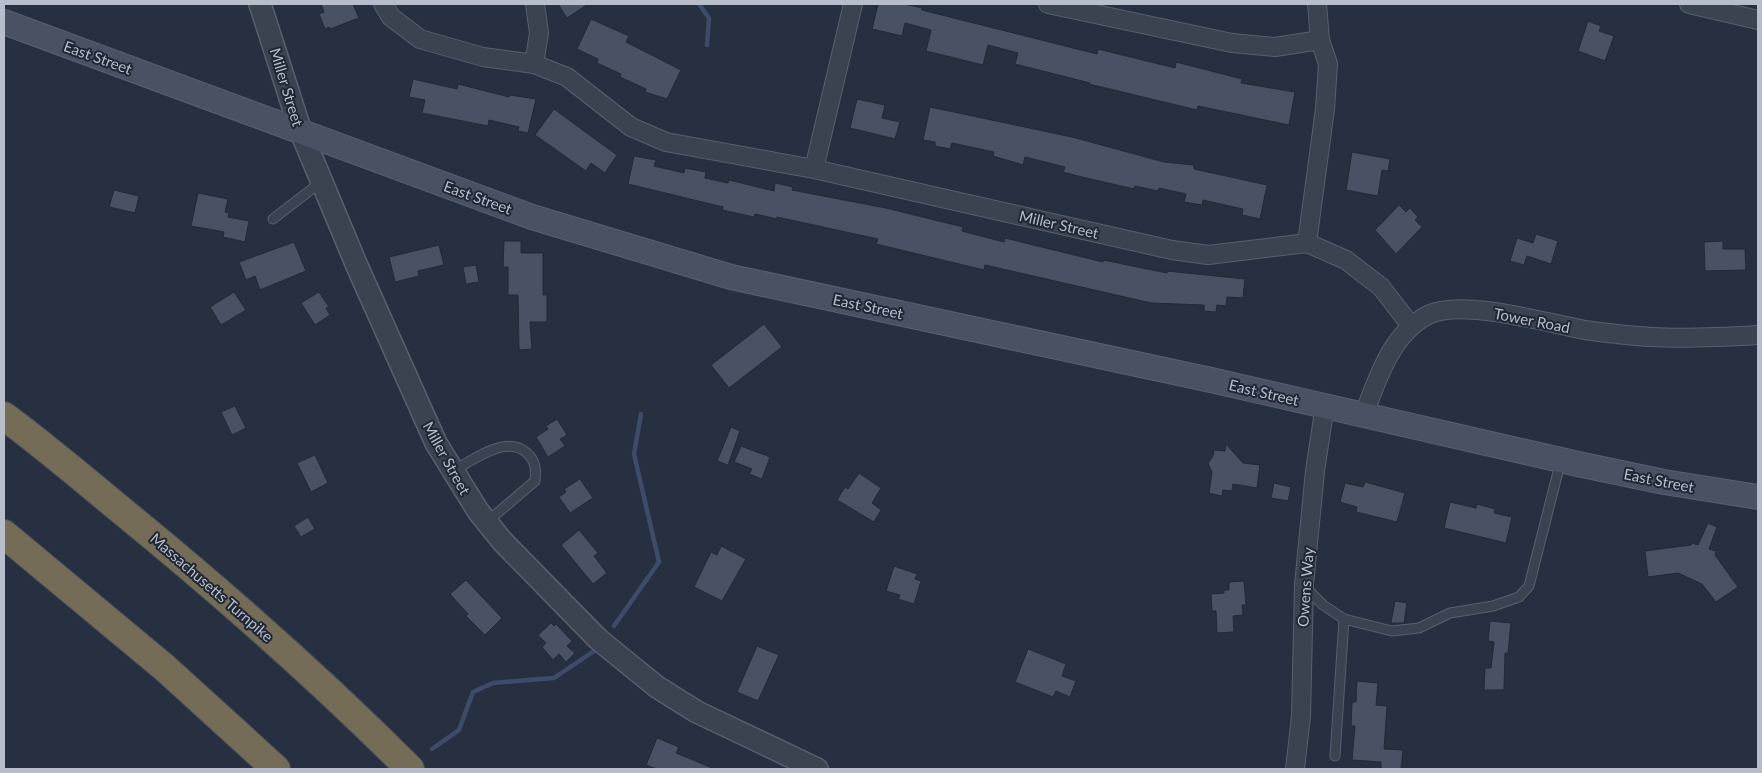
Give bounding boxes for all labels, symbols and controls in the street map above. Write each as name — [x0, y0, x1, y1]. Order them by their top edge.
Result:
street label: East Street — [61, 36, 135, 78]
street label: Miller Street — [267, 46, 308, 129]
street label: East Street — [441, 176, 515, 218]
street label: Miller Street — [1018, 206, 1101, 242]
street label: East Street — [831, 290, 905, 322]
street label: Tower Road — [1492, 304, 1572, 336]
street label: East Street — [1227, 375, 1301, 409]
street label: Miller Street — [420, 418, 475, 498]
street label: East Street — [1622, 464, 1696, 496]
street label: Massachusetts Turnpike — [147, 529, 277, 645]
street label: Owens Way — [1293, 546, 1317, 627]

